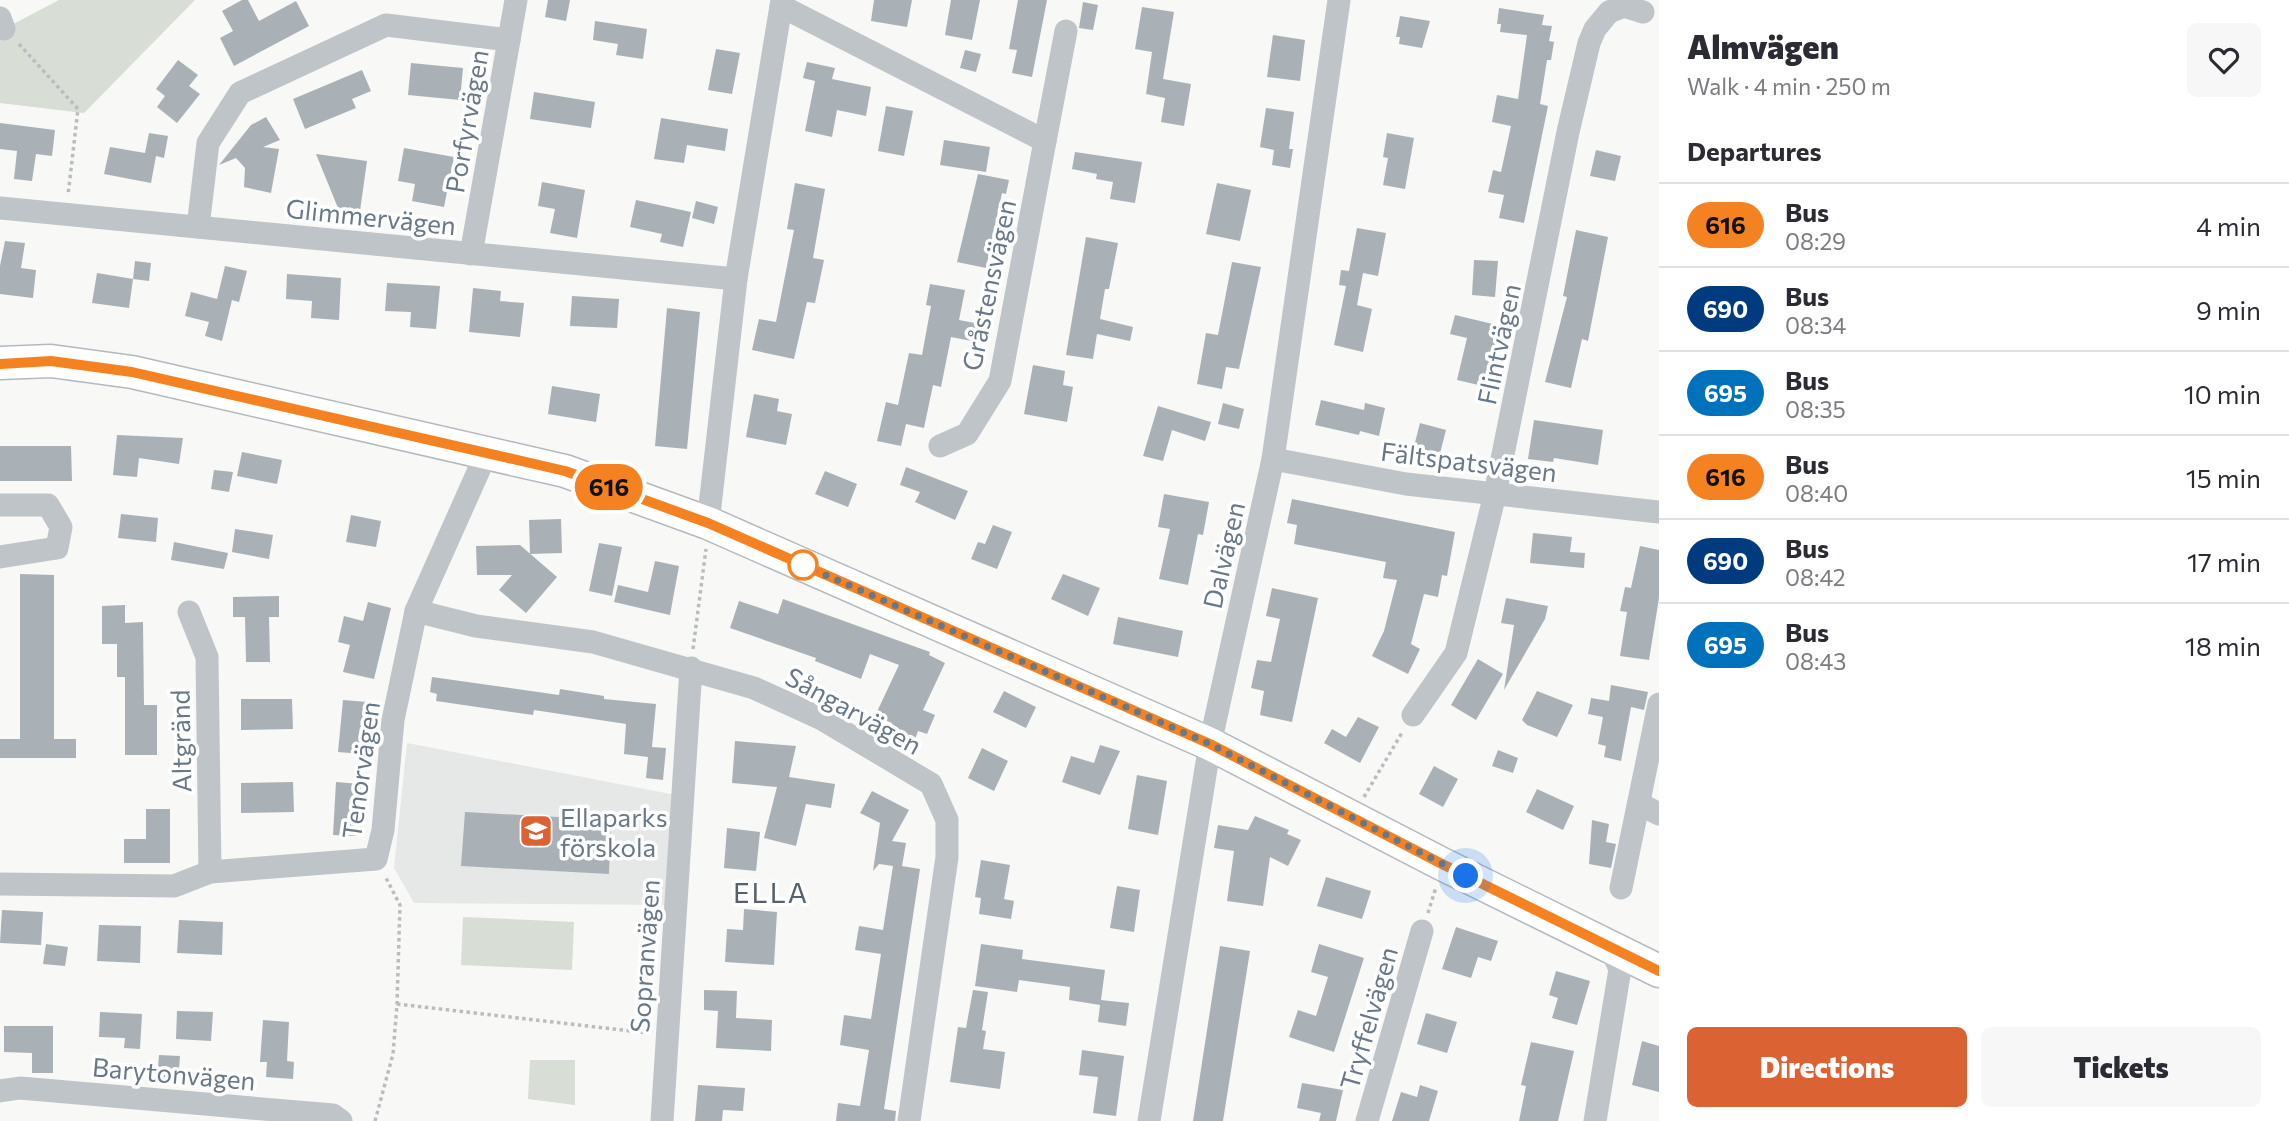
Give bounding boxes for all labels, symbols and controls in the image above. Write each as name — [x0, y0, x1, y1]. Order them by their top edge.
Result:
button: heart — [2187, 23, 2261, 97]
text: Almvägen — [1687, 25, 1839, 66]
street label: Porfyrvägen — [438, 47, 494, 195]
text: Walk · 4 min · 250 m — [1687, 72, 1891, 100]
text: Departures — [1687, 135, 1822, 166]
street label: Glimmervägen — [284, 192, 458, 240]
text: Bus — [1785, 196, 1829, 227]
street label: Gråstensvägen — [955, 197, 1021, 373]
text: 616 — [1705, 210, 1746, 239]
text: 4 min — [2196, 210, 2261, 241]
text: 08:29 — [1785, 227, 1846, 255]
text: Bus — [1785, 280, 1829, 311]
street label: Flintvägen — [1470, 281, 1526, 407]
text: 690 — [1703, 294, 1748, 323]
text: 9 min — [2196, 294, 2261, 325]
text: 08:34 — [1785, 311, 1846, 339]
text: Bus — [1785, 364, 1829, 395]
text: 695 — [1704, 378, 1747, 407]
text: 10 min — [2184, 378, 2261, 409]
text: 08:35 — [1785, 395, 1846, 423]
street label: Fältspatsvägen — [1379, 435, 1559, 487]
text: Bus — [1785, 448, 1829, 479]
text: 616 — [1705, 462, 1746, 491]
text: 15 min — [2186, 462, 2261, 493]
line badge: 616 — [569, 464, 649, 510]
text: 616 — [589, 472, 629, 501]
text: 08:40 — [1785, 479, 1848, 507]
street label: Dalvägen — [1196, 499, 1250, 611]
text: Bus — [1785, 532, 1829, 563]
text: 690 — [1703, 546, 1748, 575]
text: 17 min — [2187, 546, 2261, 577]
unlabelled marker — [788, 550, 818, 580]
text: 08:42 — [1785, 563, 1846, 591]
text: Bus — [1785, 616, 1829, 647]
text: 695 — [1704, 630, 1747, 659]
text: 18 min — [2185, 630, 2261, 661]
text: 08:43 — [1785, 647, 1846, 675]
street label: Sångarvägen — [781, 660, 927, 760]
street label: Altgränd — [164, 689, 196, 793]
street label: Tenorvägen — [335, 699, 385, 841]
place label: Ellaparks förskola — [560, 801, 668, 862]
school or university icon: Ellaparks förskola — [517, 812, 555, 850]
your location — [1448, 858, 1483, 893]
district label: ELLA — [733, 875, 809, 909]
street label: Sopranvägen — [623, 878, 665, 1034]
street label: Tryffelvägen — [1333, 943, 1403, 1093]
button: Directions — [1687, 1027, 1967, 1107]
button: Tickets — [1981, 1027, 2261, 1107]
street label: Barytonvägen — [91, 1050, 257, 1096]

